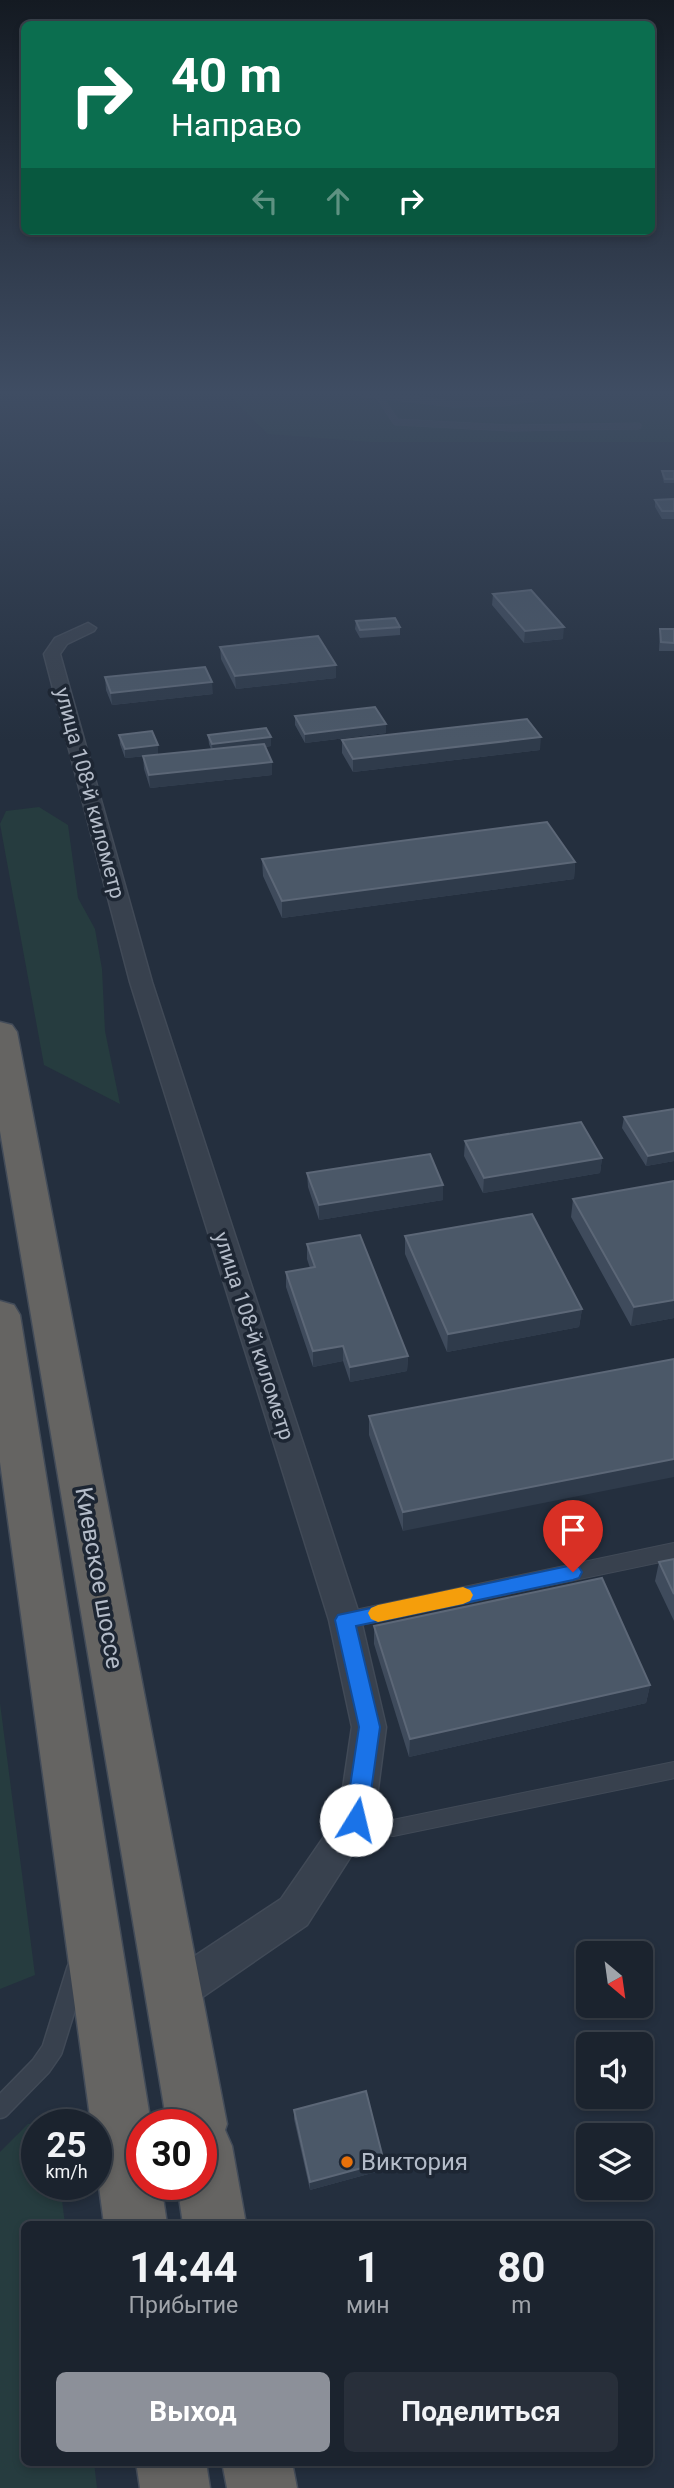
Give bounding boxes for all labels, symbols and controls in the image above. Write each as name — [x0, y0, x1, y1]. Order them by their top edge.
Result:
text: 40 m — [171, 47, 282, 104]
icon: right — [56, 49, 147, 140]
text: Направо — [171, 106, 302, 144]
icon: left — [246, 182, 284, 220]
icon: ahead — [319, 182, 357, 220]
icon: right — [392, 182, 430, 220]
street label: улица 108-й километр — [50, 685, 130, 901]
street label: улица 108-й километр — [209, 1229, 299, 1443]
street label: Киевское шоссе — [69, 1485, 129, 1671]
pin — [543, 1500, 603, 1572]
icon: arrive — [554, 1511, 592, 1549]
position arrow — [319, 1783, 393, 1857]
north arrow — [576, 1941, 653, 2018]
map controls — [576, 1941, 653, 2200]
button: sound — [576, 2032, 653, 2109]
speed limit sign: 30 — [126, 2109, 217, 2200]
button: layers — [576, 2123, 653, 2200]
text: 25 — [46, 2125, 87, 2166]
place label: Виктория — [361, 2148, 468, 2176]
marker: Виктория — [339, 2154, 355, 2170]
text: km/h — [45, 2161, 88, 2182]
text: 14:44 — [129, 2243, 238, 2292]
text: 1 — [356, 2243, 380, 2292]
text: 80 — [497, 2243, 545, 2292]
text: Прибытие — [129, 2292, 238, 2319]
text: мин — [346, 2292, 390, 2319]
text: m — [511, 2292, 531, 2319]
button: Выход — [56, 2372, 330, 2452]
button: Поделиться — [344, 2372, 618, 2452]

